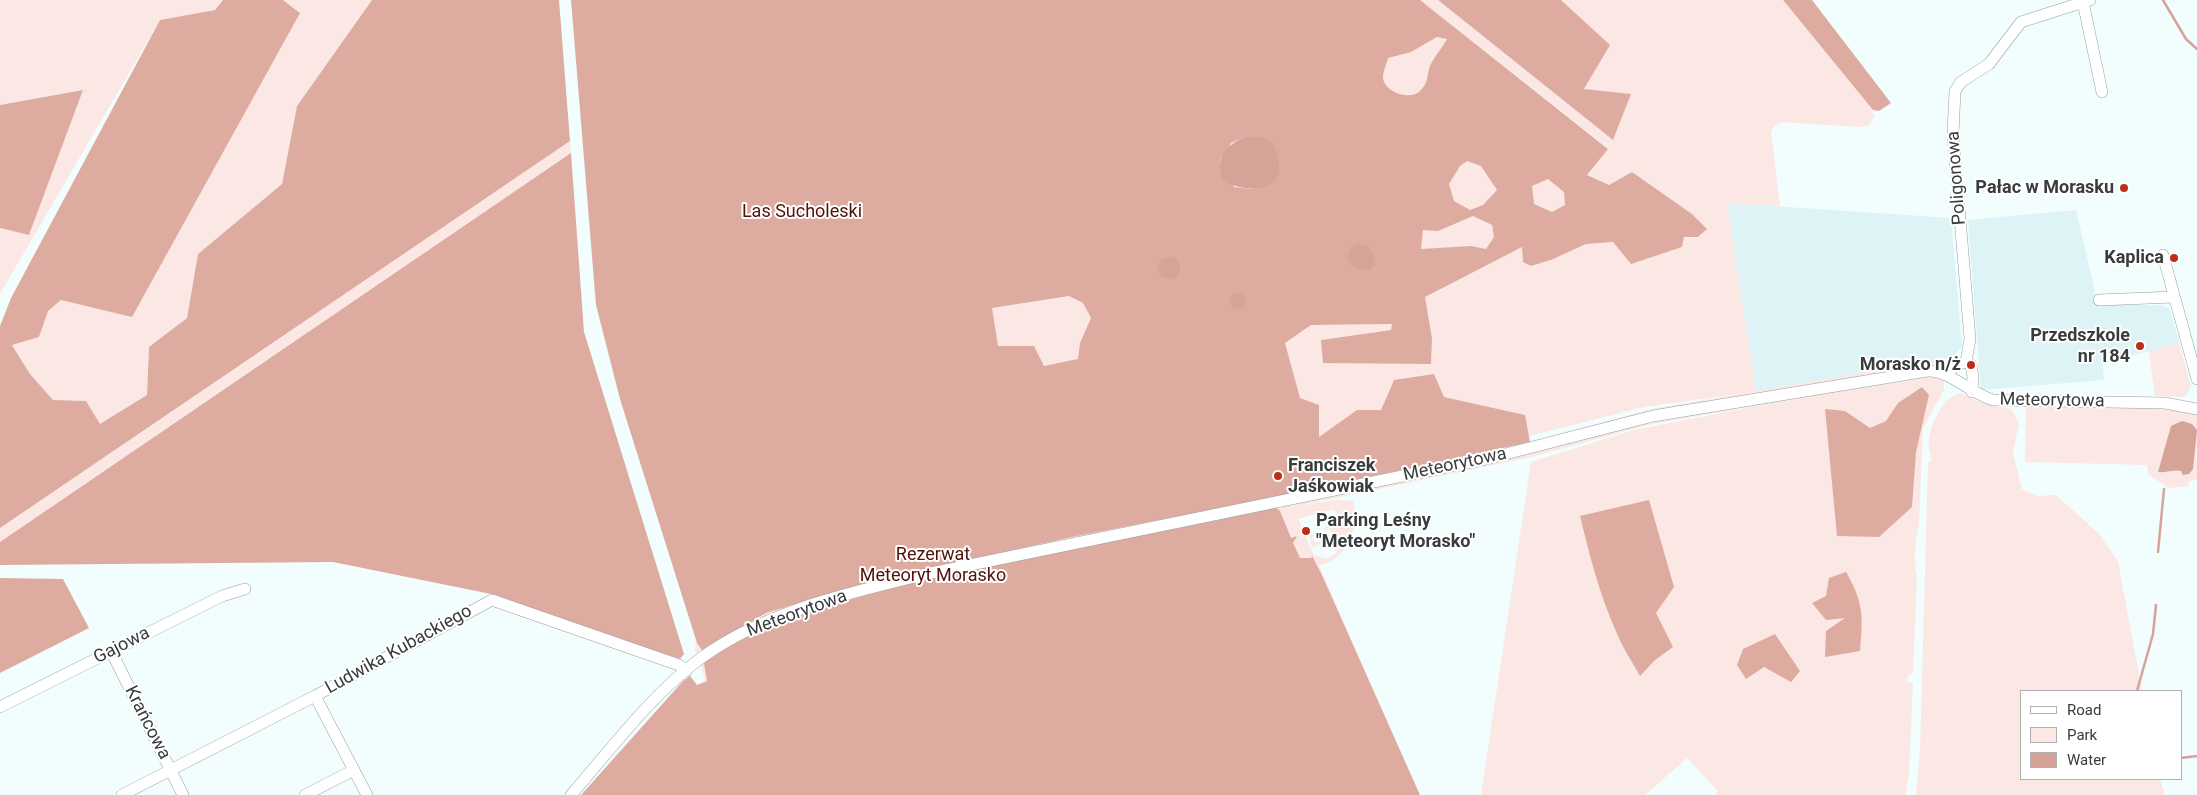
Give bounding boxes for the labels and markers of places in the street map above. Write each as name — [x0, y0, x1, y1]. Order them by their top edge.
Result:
place label: Pałac w Morasku — [1975, 177, 2114, 199]
marker: Pałac w Morasku — [2118, 182, 2130, 194]
place label: Kaplica — [2104, 247, 2164, 269]
marker: Kaplica — [2168, 252, 2180, 264]
place label: Przedszkole nr 184 — [2030, 325, 2130, 368]
marker: Przedszkole nr 184 — [2134, 340, 2146, 352]
place label: Morasko n/ż — [1860, 354, 1961, 376]
marker: Morasko n/ż — [1965, 359, 1977, 371]
place label: Franciszek Jaśkowiak — [1288, 455, 1375, 498]
marker: Franciszek Jaśkowiak — [1272, 470, 1284, 482]
place label: Parking Leśny "Meteoryt Morasko" — [1316, 510, 1475, 552]
marker: Parking Leśny "Meteoryt Morasko" — [1300, 525, 1312, 537]

